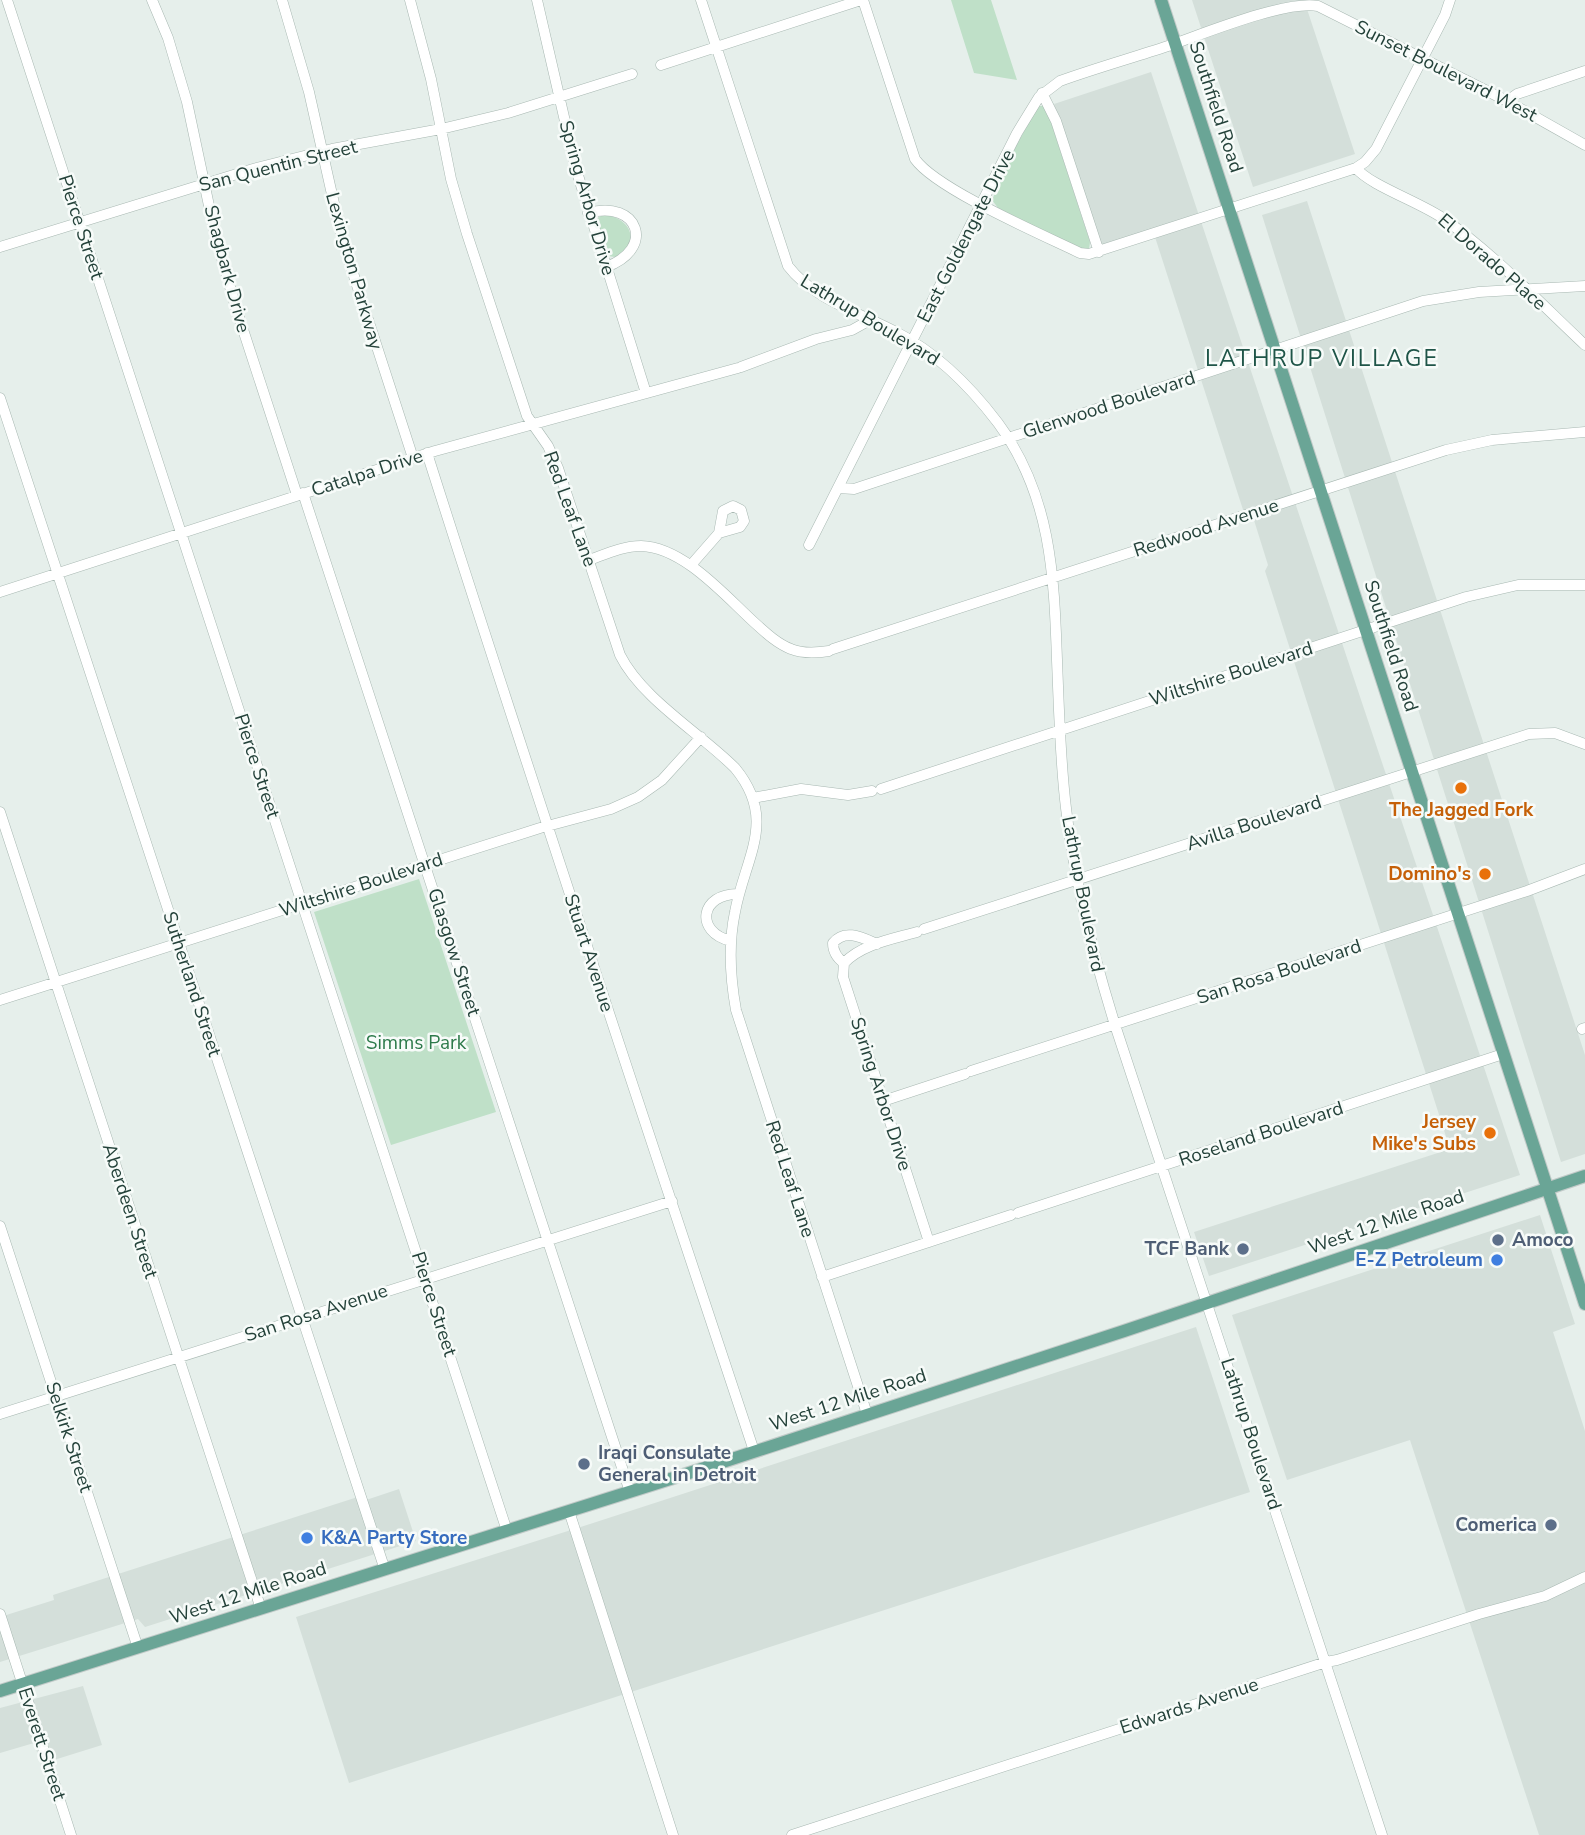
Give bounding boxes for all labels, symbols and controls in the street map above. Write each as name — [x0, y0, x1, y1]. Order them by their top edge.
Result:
street label: Sunset Boulevard West — [1350, 14, 1542, 128]
street label: Southfield Road — [1183, 38, 1249, 176]
street label: Spring Arbor Drive — [552, 118, 622, 278]
street label: San Quentin Street — [196, 134, 360, 198]
street label: East Goldengate Drive — [911, 145, 1021, 327]
street label: Pierce Street — [52, 171, 110, 283]
street label: Lexington Parkway — [319, 189, 389, 353]
street label: Shagbark Drive — [197, 202, 257, 336]
street label: El Dorado Place — [1432, 208, 1552, 316]
street label: Lathrup Boulevard — [795, 268, 945, 372]
district label: LATHRUP VILLAGE — [1205, 343, 1439, 374]
street label: Glenwood Boulevard — [1019, 365, 1199, 445]
street label: Catalpa Drive — [308, 443, 426, 503]
street label: Red Leaf Lane — [537, 447, 603, 571]
street label: Redwood Avenue — [1130, 492, 1282, 564]
street label: Southfield Road — [1358, 577, 1424, 715]
street label: Wiltshire Boulevard — [1146, 635, 1316, 713]
street label: Pierce Street — [228, 710, 286, 822]
marker: The Jagged Fork — [1453, 780, 1469, 796]
street label: Avilla Boulevard — [1183, 789, 1325, 857]
place label: The Jagged Fork — [1389, 797, 1534, 823]
street label: Lathrup Boulevard — [1055, 814, 1111, 974]
street label: Wiltshire Boulevard — [276, 846, 446, 924]
place label: Domino's — [1388, 861, 1471, 887]
marker: Domino's — [1477, 866, 1493, 882]
street label: Glasgow Street — [421, 885, 487, 1020]
street label: Stuart Avenue — [558, 891, 620, 1015]
street label: Sutherland Street — [156, 908, 228, 1060]
street label: San Rosa Boulevard — [1193, 933, 1365, 1011]
street label: Spring Arbor Drive — [844, 1014, 918, 1174]
park label: Simms Park — [366, 1030, 467, 1056]
street label: Roseland Boulevard — [1175, 1095, 1347, 1173]
place label: Jersey Mike's Subs — [1372, 1109, 1477, 1157]
street label: Red Leaf Lane — [759, 1117, 821, 1241]
marker: Jersey Mike's Subs — [1482, 1125, 1498, 1141]
street label: Aberdeen Street — [96, 1140, 164, 1282]
street label: West 12 Mile Road — [1304, 1183, 1468, 1261]
place label: Amoco — [1512, 1227, 1574, 1253]
marker: Amoco — [1490, 1232, 1506, 1248]
place label: TCF Bank — [1145, 1236, 1230, 1262]
marker: TCF Bank — [1235, 1241, 1251, 1257]
place label: E-Z Petroleum — [1355, 1247, 1483, 1273]
street label: Pierce Street — [405, 1248, 463, 1360]
marker: E-Z Petroleum — [1489, 1252, 1505, 1268]
street label: San Rosa Avenue — [241, 1278, 391, 1348]
street label: Lathrup Boulevard — [1214, 1355, 1288, 1513]
street label: West 12 Mile Road — [766, 1362, 930, 1438]
street label: Selkirk Street — [39, 1379, 99, 1496]
place label: Iraqi Consulate General in Detroit — [598, 1440, 757, 1488]
marker: Iraqi Consulate General in Detroit — [576, 1456, 592, 1472]
place label: Comerica — [1455, 1512, 1537, 1538]
marker: Comerica — [1543, 1517, 1559, 1533]
place label: K&A Party Store — [321, 1525, 467, 1551]
marker: K&A Party Store — [299, 1530, 315, 1546]
street label: West 12 Mile Road — [166, 1555, 330, 1631]
street label: Edwards Avenue — [1116, 1671, 1262, 1741]
street label: Everett Street — [12, 1684, 73, 1804]

